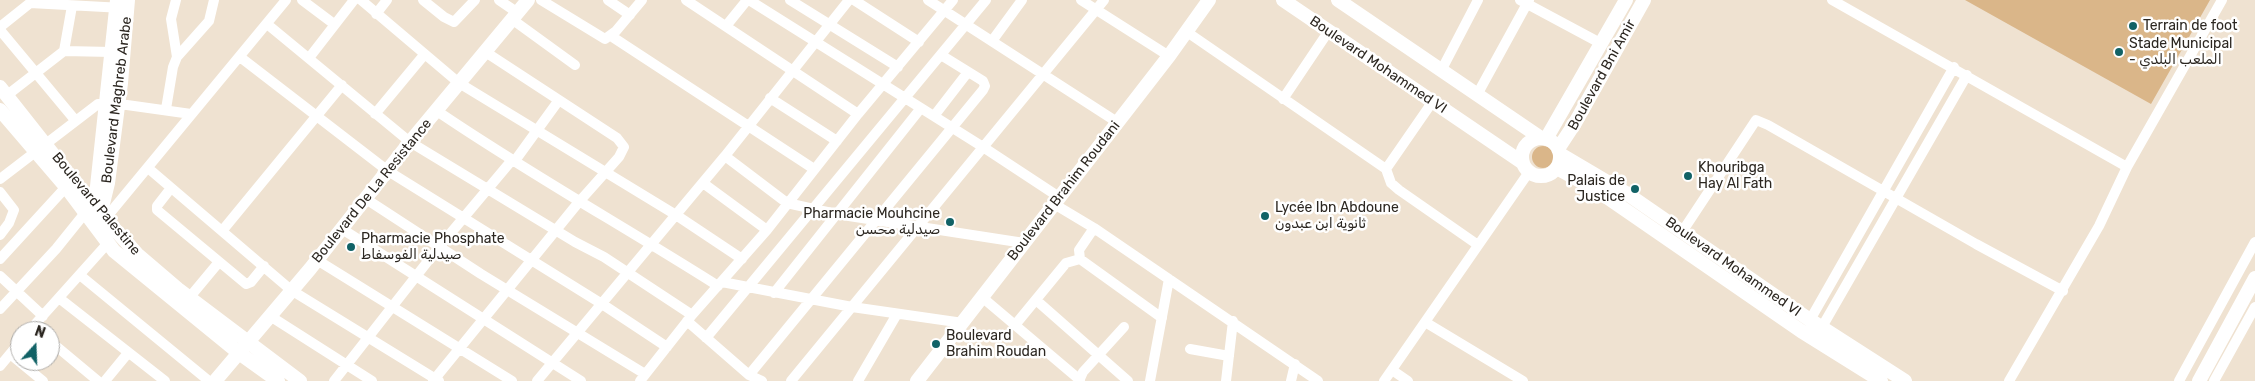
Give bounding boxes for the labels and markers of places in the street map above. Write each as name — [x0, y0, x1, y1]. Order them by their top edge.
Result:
place label: Terrain de foot — [2143, 18, 2237, 34]
marker: Terrain de foot — [2127, 20, 2139, 32]
place label: Stade Municipal - الملعب البلدي — [2129, 36, 2233, 68]
marker: Stade Municipal - الملعب البلدي — [2113, 46, 2125, 58]
place label: Khouribga Hay Al Fath — [1698, 160, 1772, 192]
marker: Khouribga Hay Al Fath — [1682, 170, 1694, 182]
place label: Palais de Justice — [1567, 173, 1625, 206]
marker: Palais de Justice — [1629, 183, 1641, 195]
place label: Lycée Ibn Abdoune ثانوية ابن عبدون — [1275, 200, 1399, 232]
place label: Pharmacie Mouhcine صيدلية محسن — [803, 206, 940, 238]
marker: Lycée Ibn Abdoune ثانوية ابن عبدون — [1259, 210, 1271, 222]
marker: Pharmacie Mouhcine صيدلية محسن — [944, 216, 956, 228]
place label: Pharmacie Phosphate صيدلية الفوسفاط — [361, 231, 505, 264]
marker: Pharmacie Phosphate صيدلية الفوسفاط — [345, 241, 357, 253]
place label: Boulevard Brahim Roudan — [946, 328, 1046, 361]
marker: Boulevard Brahim Roudan — [930, 338, 942, 350]

